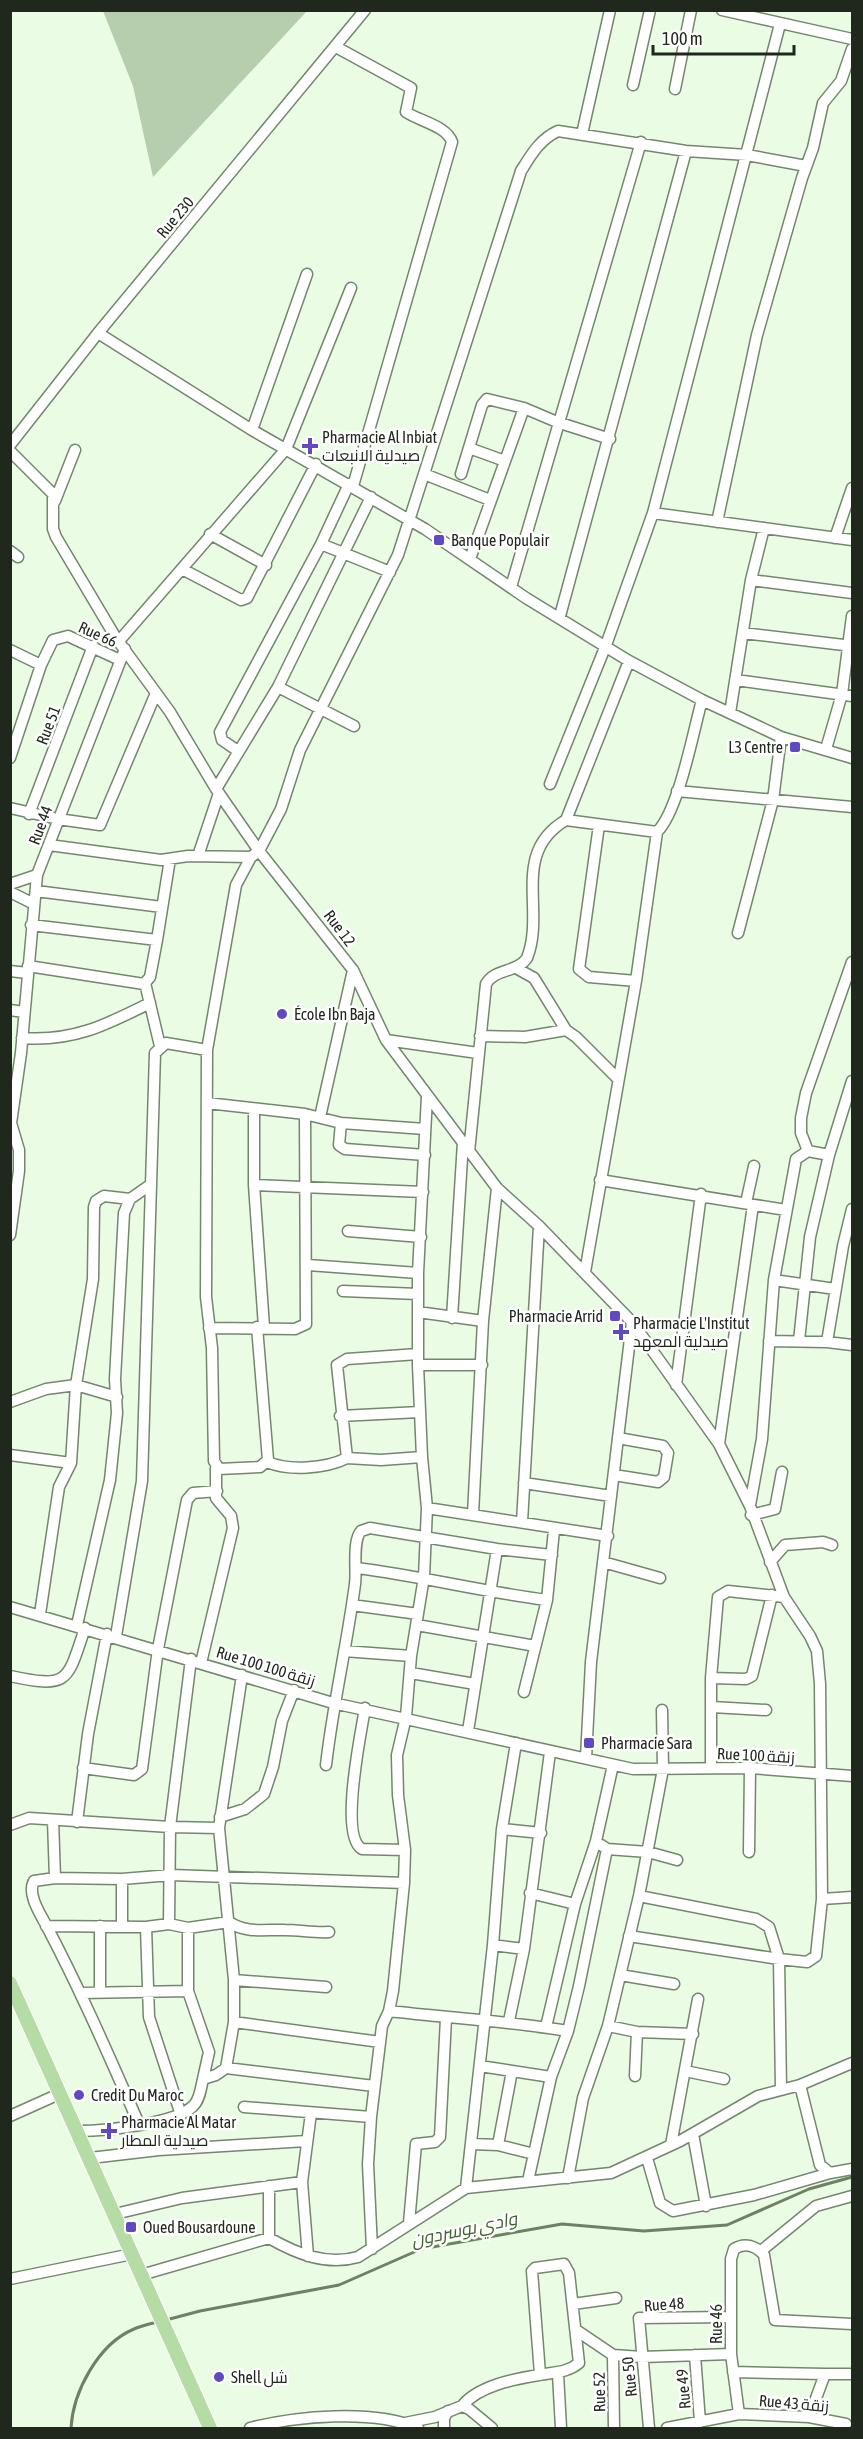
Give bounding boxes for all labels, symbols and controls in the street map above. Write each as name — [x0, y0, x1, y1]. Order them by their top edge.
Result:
scale bar — [653, 18, 794, 56]
text: 100 m — [662, 28, 703, 49]
street label: Rue 230 — [153, 193, 197, 241]
place label: Pharmacie Al Inbiat صيدلية الانبعات — [322, 428, 438, 465]
marker: Pharmacie Al Inbiat صيدلية الانبعات — [303, 439, 317, 453]
place label: Banque Populair — [451, 531, 549, 550]
marker: Banque Populair — [432, 533, 446, 547]
street label: Rue 66 — [76, 618, 120, 650]
street label: Rue 51 — [32, 703, 64, 747]
place label: L3 Centre — [728, 738, 783, 756]
marker: L3 Centre — [788, 740, 802, 754]
street label: Rue 44 — [25, 803, 55, 847]
street label: Rue 12 — [321, 907, 359, 949]
place label: École Ibn Baja — [294, 1005, 376, 1024]
marker: École Ibn Baja — [275, 1007, 289, 1021]
place label: Pharmacie Arrid — [509, 1307, 603, 1325]
marker: Pharmacie Arrid — [608, 1309, 622, 1323]
place label: Pharmacie L'Institut صيدلية المعهد — [633, 1314, 750, 1352]
marker: Pharmacie L'Institut صيدلية المعهد — [614, 1325, 628, 1339]
street label: Rue 100 زنقة 100 — [214, 1642, 318, 1691]
place label: Pharmacie Sara — [601, 1734, 693, 1752]
marker: Pharmacie Sara — [582, 1736, 596, 1750]
street label: Rue 100 زنقة — [717, 1744, 795, 1767]
place label: Credit Du Maroc — [91, 2086, 183, 2104]
marker: Credit Du Maroc — [72, 2088, 86, 2102]
place label: Pharmacie Al Matar صيدلية المطار — [120, 2113, 236, 2150]
marker: Pharmacie Al Matar صيدلية المطار — [102, 2124, 116, 2138]
water label: وادي بوسردون — [409, 2207, 521, 2254]
place label: Oued Bousardoune — [143, 2218, 256, 2236]
marker: Oued Bousardoune — [124, 2220, 138, 2234]
street label: Rue 48 — [643, 2294, 685, 2314]
street label: Rue 46 — [707, 2304, 725, 2344]
street label: Rue 50 — [618, 2356, 640, 2398]
place label: Shell شل — [231, 2368, 288, 2388]
street label: Rue 49 — [672, 2368, 694, 2410]
marker: Shell شل — [212, 2370, 226, 2384]
street label: Rue 52 — [590, 2372, 608, 2412]
street label: Rue زنقة 43 — [758, 2391, 830, 2416]

